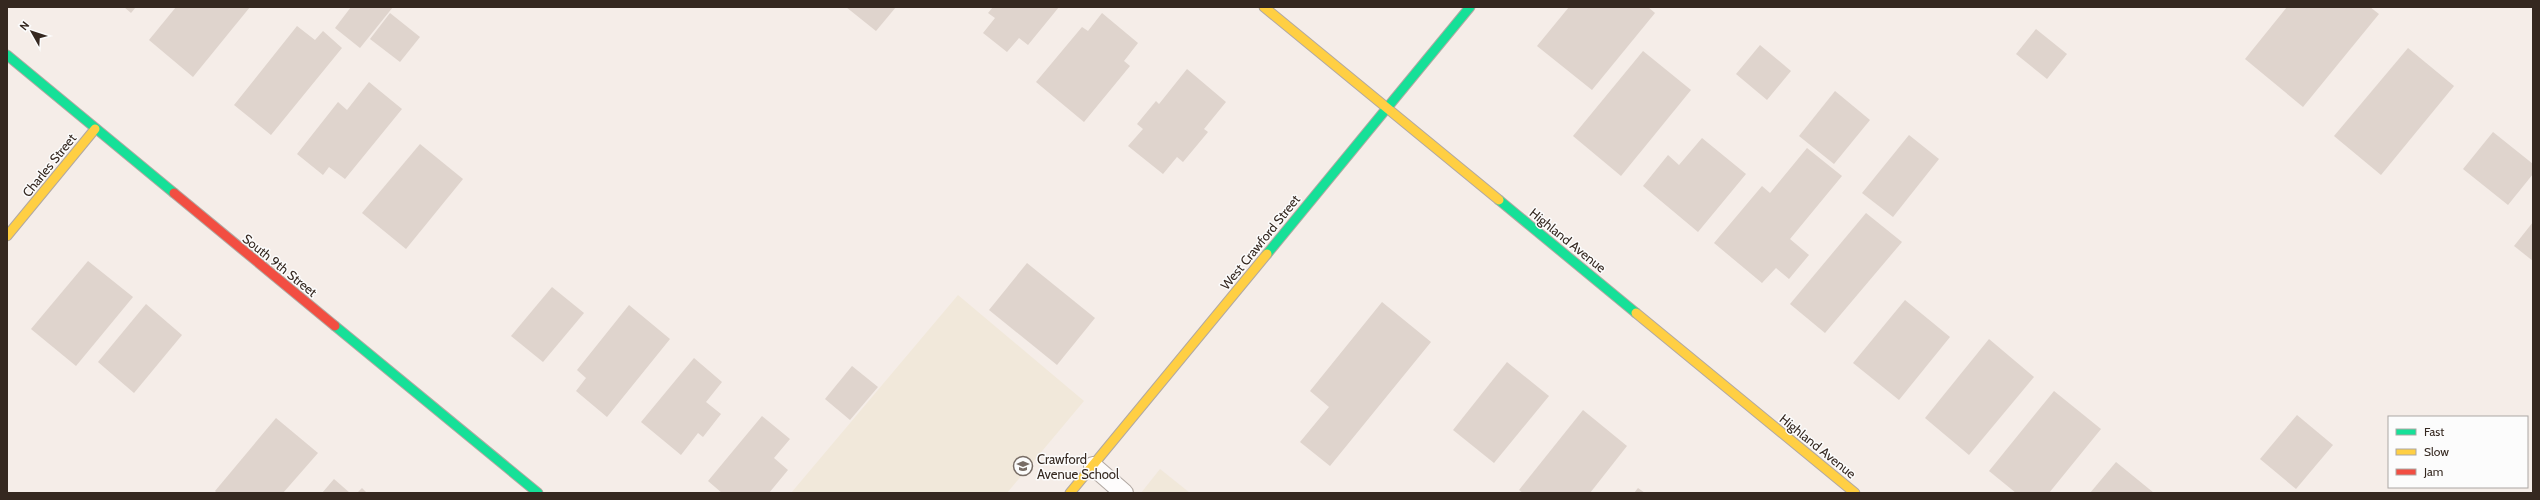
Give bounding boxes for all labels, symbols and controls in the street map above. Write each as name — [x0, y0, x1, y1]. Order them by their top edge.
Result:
north arrow — [12, 12, 52, 52]
text: N — [16, 18, 32, 33]
street label: Charles Street — [19, 130, 80, 200]
street label: West Crawford Street — [1217, 191, 1304, 293]
street label: Highland Avenue — [1527, 204, 1610, 276]
street label: South 9th Street — [240, 230, 321, 300]
street label: Highland Avenue — [1777, 410, 1860, 482]
legend — [2388, 416, 2528, 488]
text: Fast — [2424, 424, 2444, 439]
text: Slow — [2424, 444, 2449, 459]
place label: Crawford Avenue School — [1037, 451, 1119, 482]
school or university icon: Crawford Avenue School — [1012, 455, 1034, 477]
text: Jam — [2423, 464, 2443, 479]

